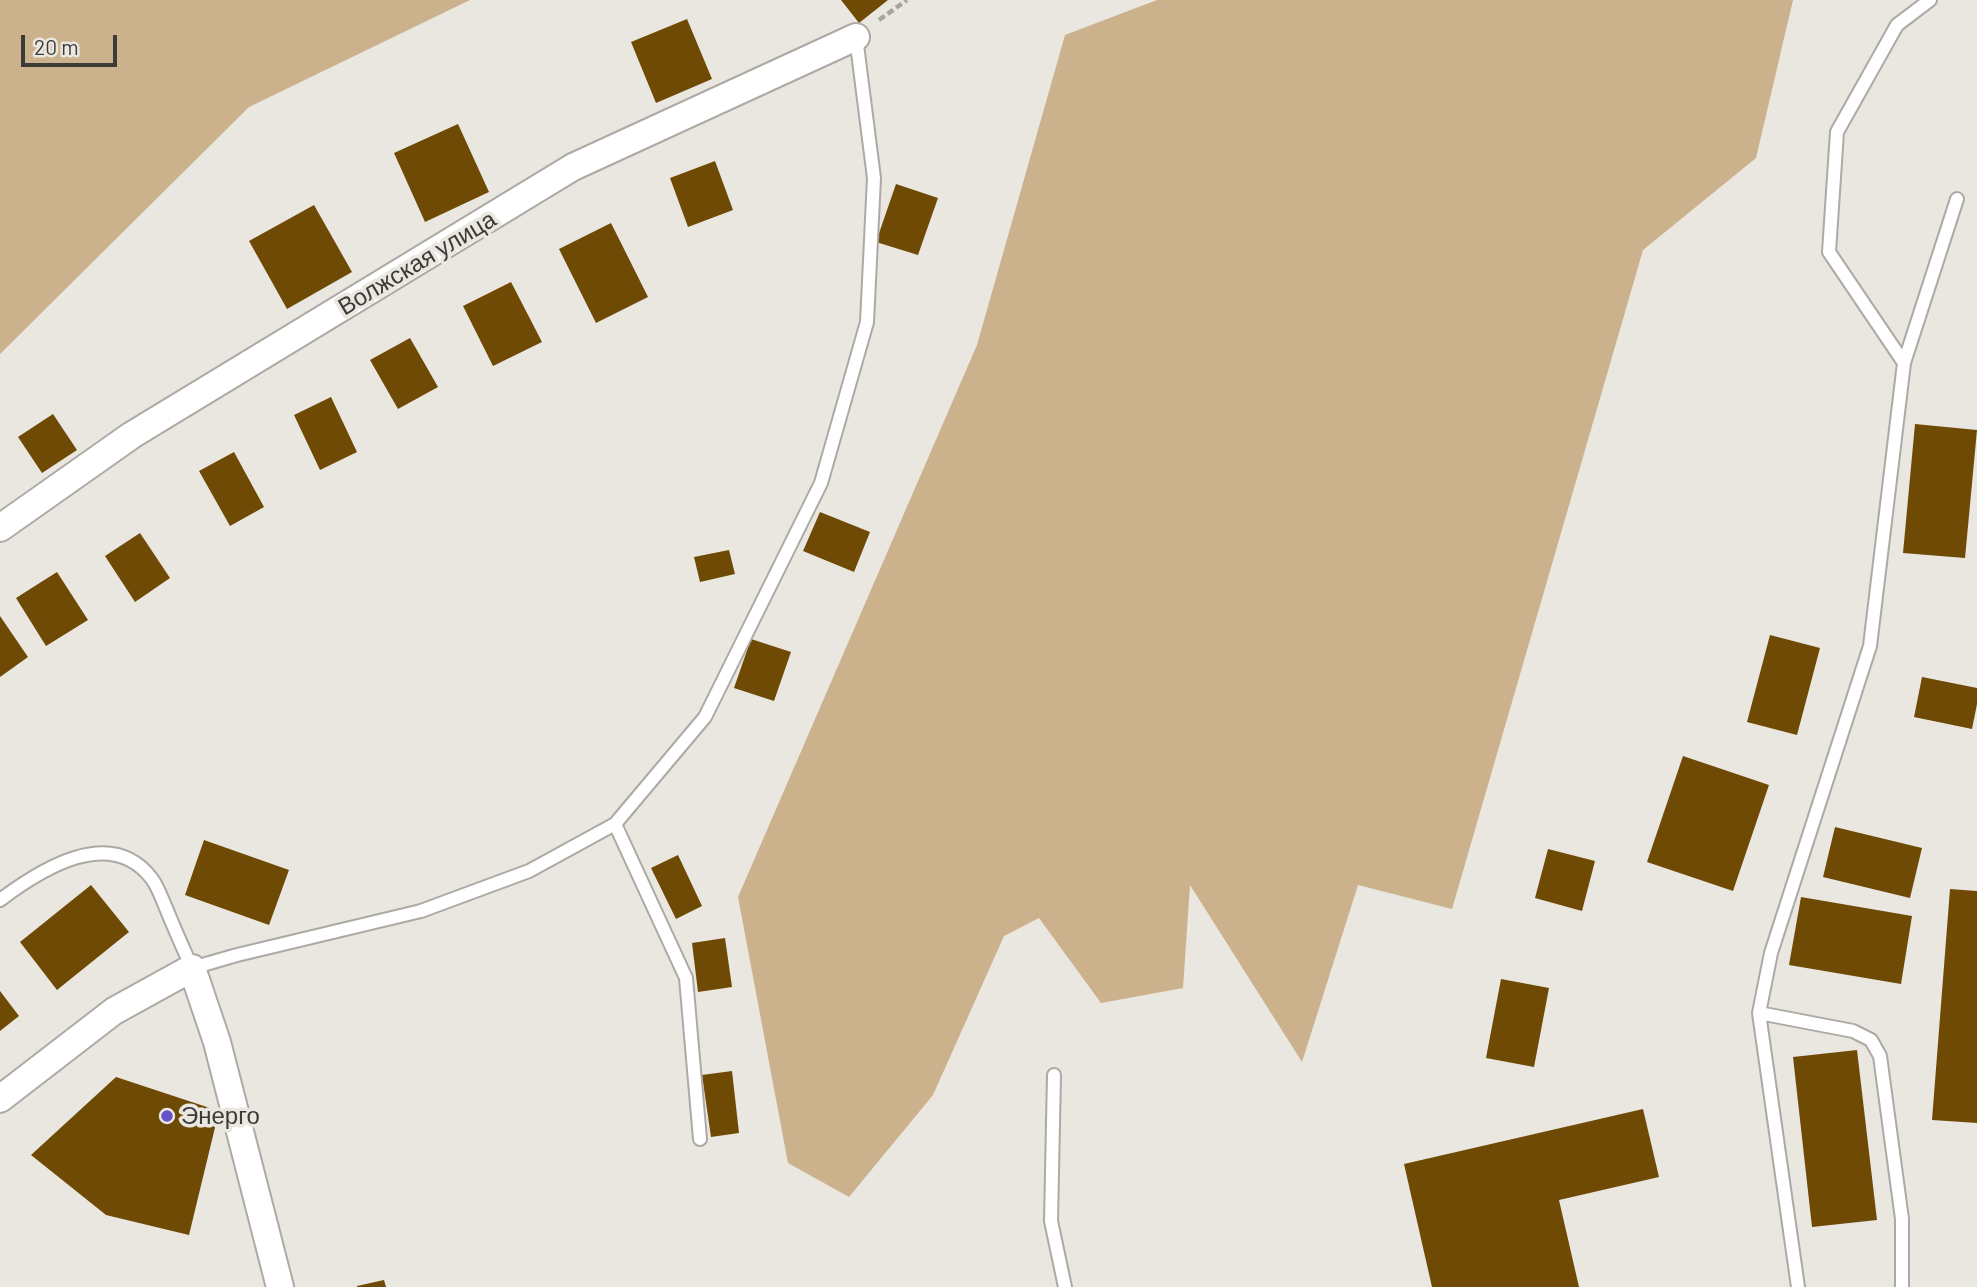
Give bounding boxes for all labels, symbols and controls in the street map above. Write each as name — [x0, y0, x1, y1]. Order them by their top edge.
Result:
scale bar — [24, 21, 121, 65]
text: 20 m — [34, 34, 79, 59]
street label: Волжская улица — [333, 205, 501, 321]
place label: Энерго — [181, 1102, 260, 1130]
marker: Энерго — [159, 1108, 175, 1124]

